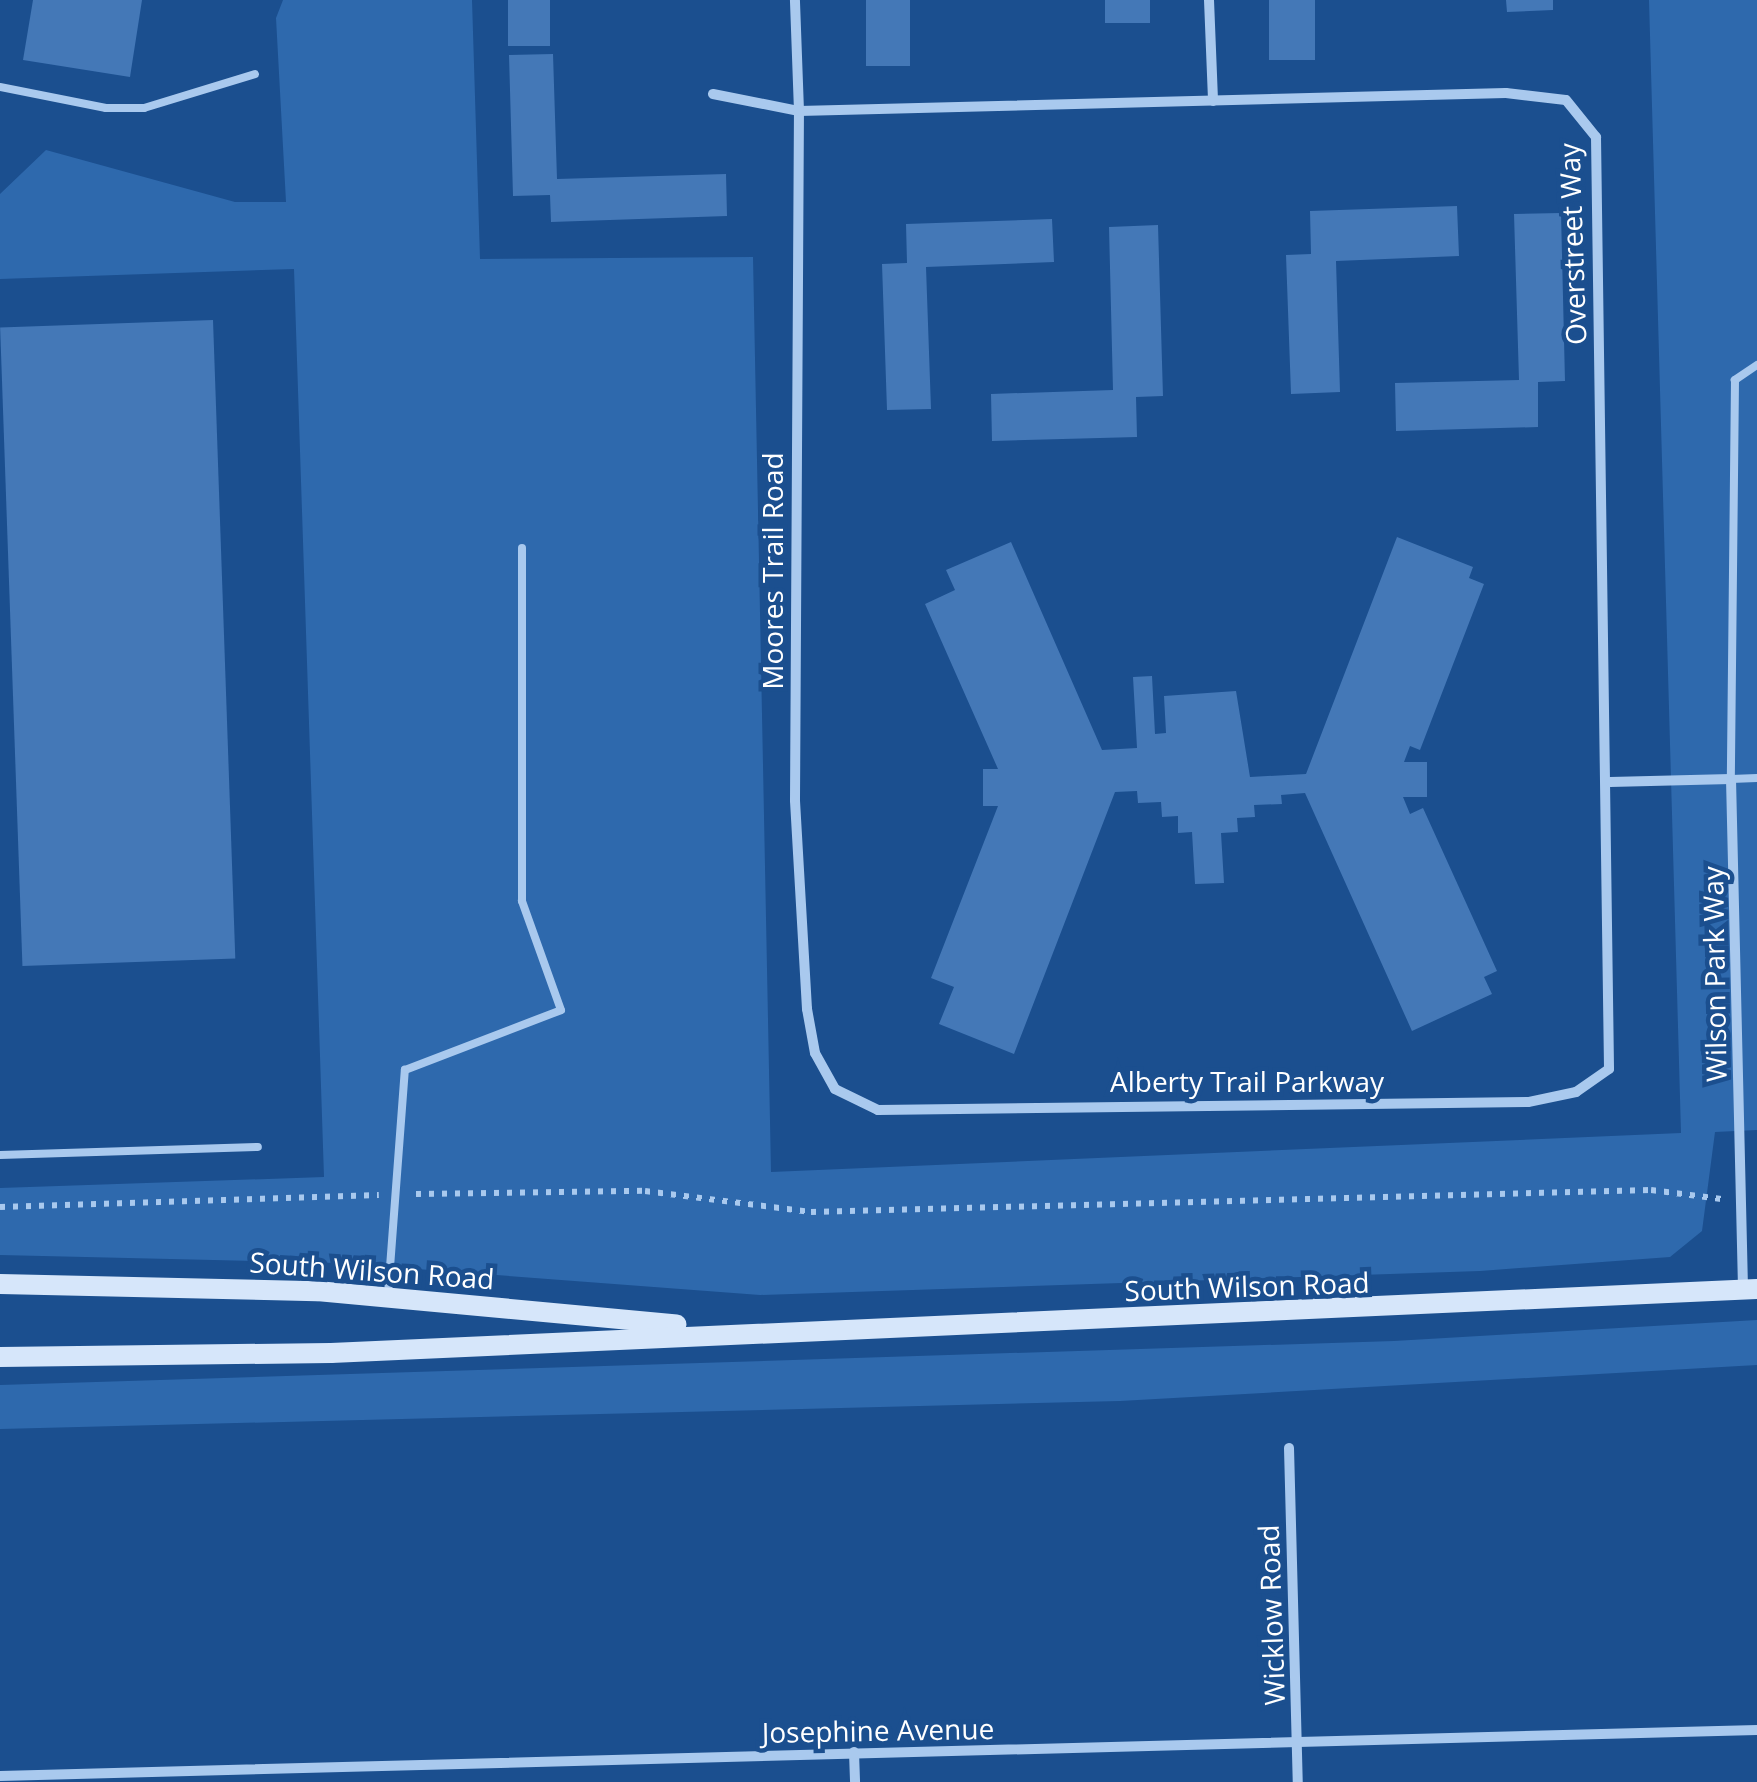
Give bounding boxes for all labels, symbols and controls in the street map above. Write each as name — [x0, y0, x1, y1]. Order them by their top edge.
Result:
street label: Overstreet Way — [1552, 143, 1592, 345]
street label: Moores Trail Road — [755, 452, 789, 690]
street label: Wilson Park Way — [1695, 866, 1733, 1082]
street label: Alberty Trail Parkway — [1110, 1064, 1384, 1098]
street label: South Wilson Road — [249, 1245, 495, 1295]
street label: South Wilson Road — [1124, 1265, 1370, 1307]
street label: Wicklow Road — [1251, 1524, 1291, 1706]
street label: Josephine Avenue — [761, 1711, 995, 1749]

